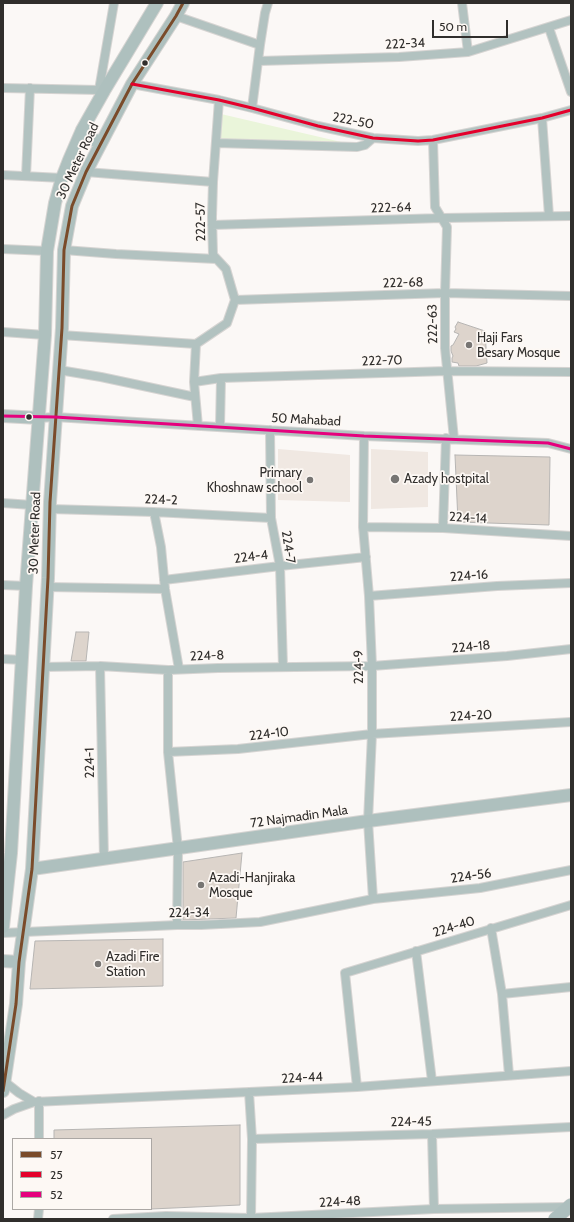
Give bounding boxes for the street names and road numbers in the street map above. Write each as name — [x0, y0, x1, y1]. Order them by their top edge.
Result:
street label: 222-34 — [385, 35, 425, 53]
street label: 222-50 — [331, 109, 375, 133]
street label: 30 Meter Road — [54, 120, 102, 202]
street label: 222-64 — [370, 199, 412, 217]
street label: 222-57 — [193, 202, 209, 242]
street label: 222-68 — [382, 274, 424, 292]
street label: 222-63 — [425, 304, 441, 344]
street label: 222-70 — [361, 352, 403, 370]
street label: 50 Mahabad — [271, 410, 341, 430]
street label: 30 Meter Road — [26, 492, 44, 574]
street label: 224-2 — [144, 492, 178, 508]
street label: 224-14 — [449, 509, 487, 527]
street label: 224-7 — [278, 530, 298, 564]
street label: 224-4 — [233, 547, 269, 567]
street label: 224-16 — [449, 567, 489, 585]
street label: 224-18 — [451, 638, 491, 656]
street label: 224-8 — [189, 648, 225, 664]
street label: 224-9 — [351, 650, 367, 684]
street label: 224-20 — [449, 707, 493, 725]
street label: 224-10 — [248, 724, 290, 744]
street label: 224-1 — [82, 748, 98, 778]
street label: 72 Najmadin Mala — [249, 802, 349, 832]
street label: 224-56 — [450, 865, 492, 887]
street label: 224-34 — [168, 905, 210, 921]
street label: 224-40 — [431, 913, 477, 941]
street label: 224-44 — [281, 1069, 323, 1087]
street label: 224-45 — [390, 1114, 432, 1130]
street label: 224-48 — [319, 1193, 361, 1211]

